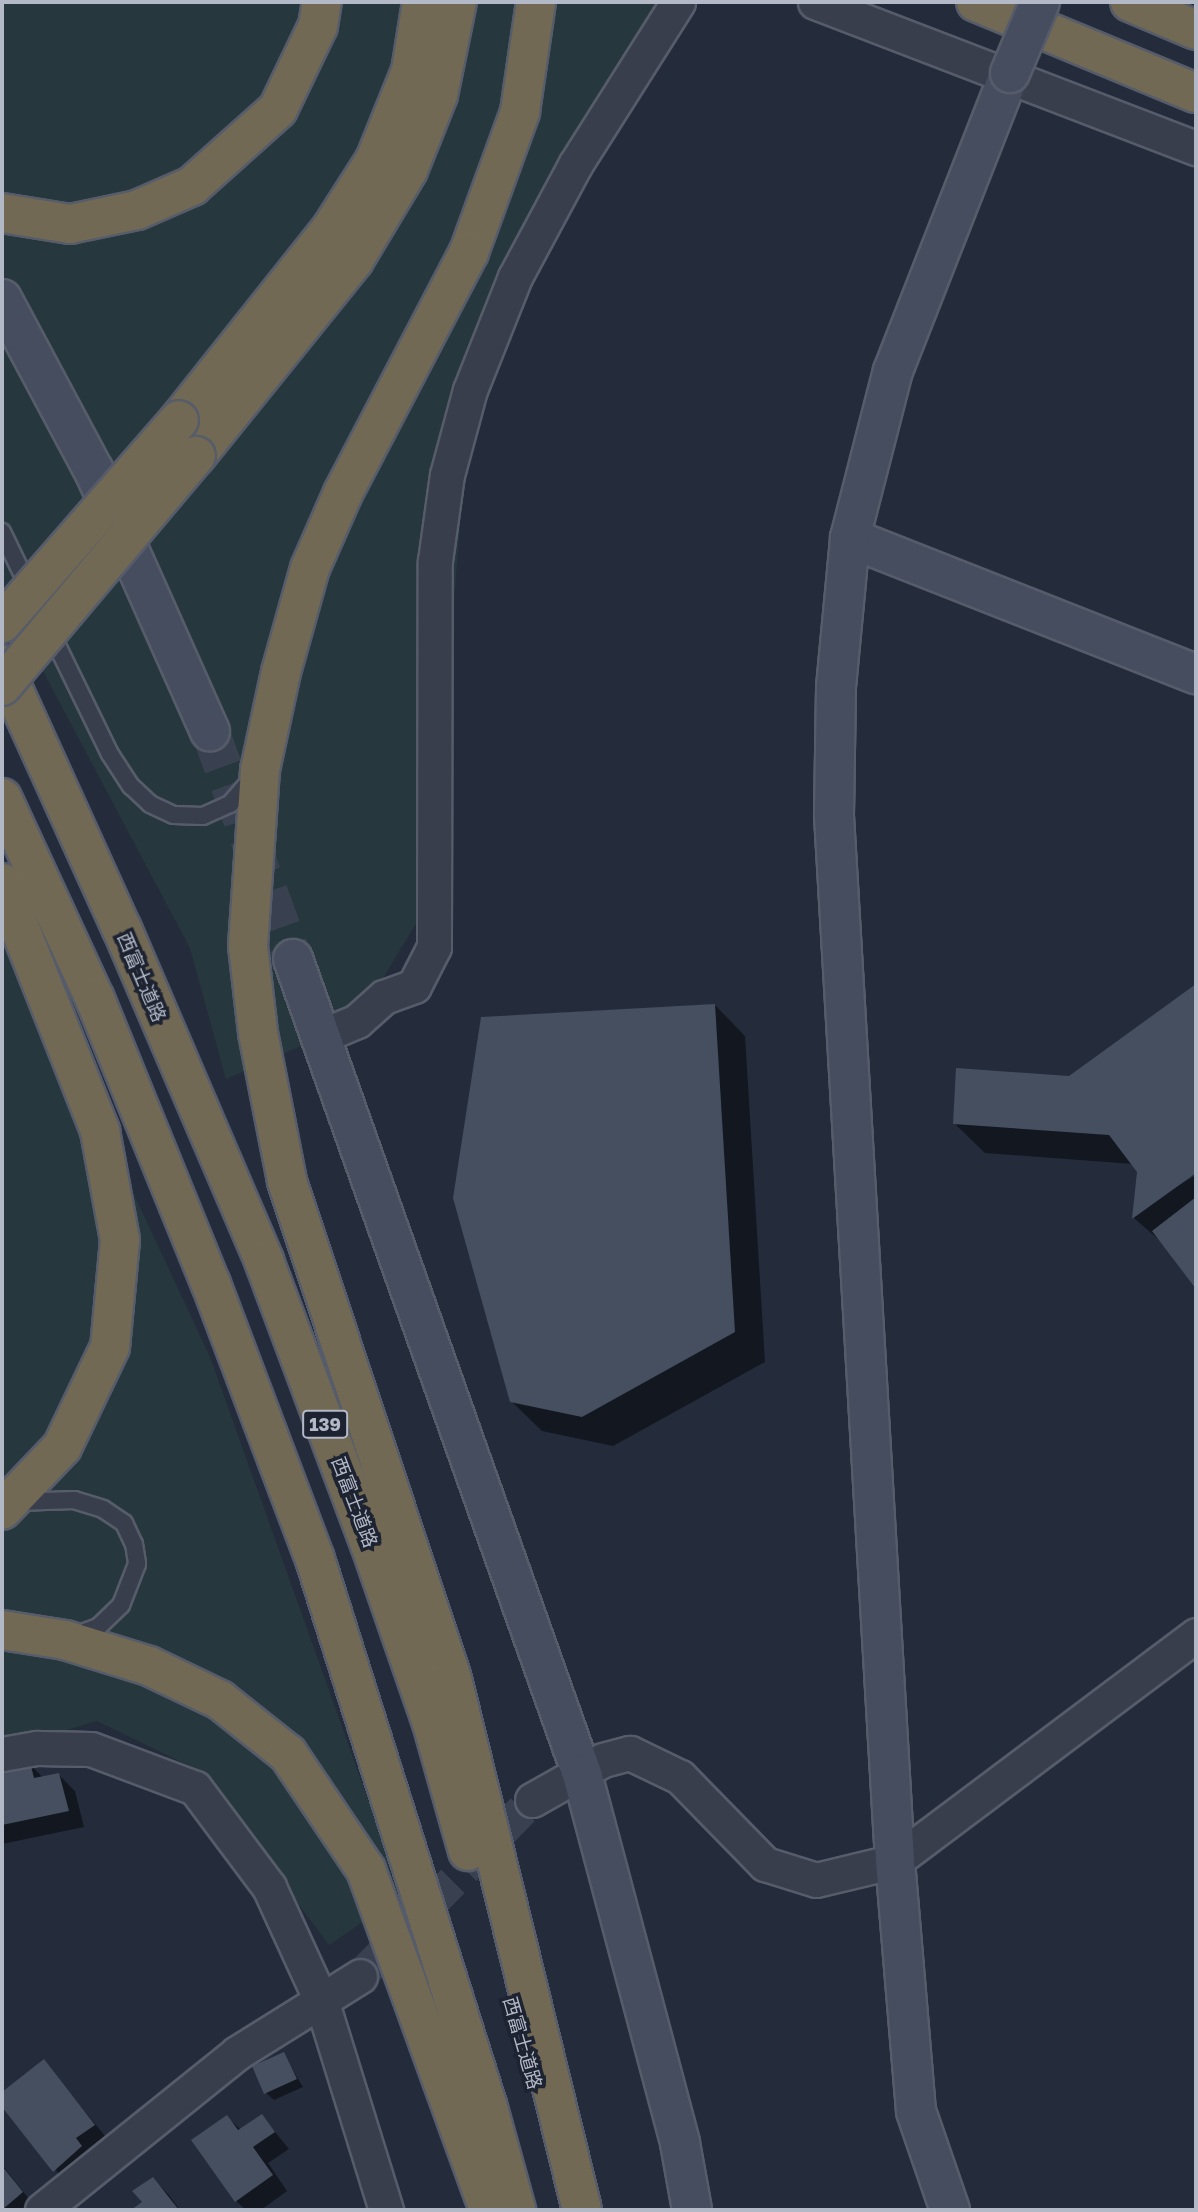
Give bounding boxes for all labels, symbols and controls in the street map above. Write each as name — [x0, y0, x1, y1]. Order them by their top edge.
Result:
street label: 西富士道路 — [113, 929, 171, 1025]
road number: 139 — [300, 1409, 350, 1438]
street label: 西富士道路 — [327, 1454, 383, 1550]
street label: 西富士道路 — [499, 1994, 547, 2092]

